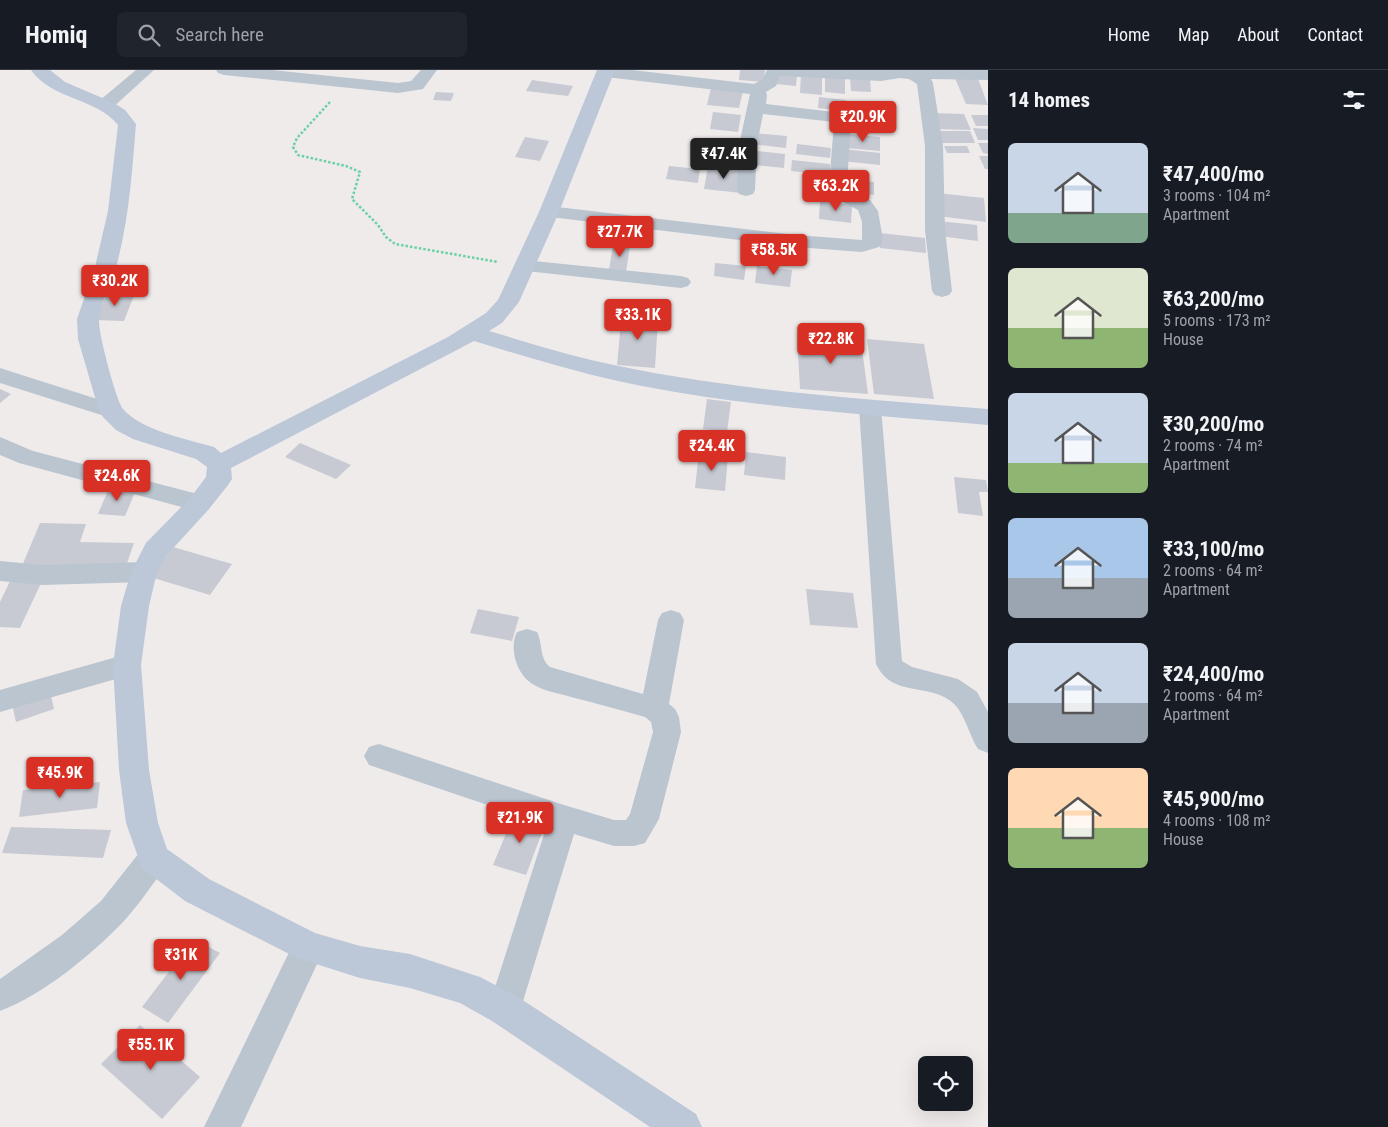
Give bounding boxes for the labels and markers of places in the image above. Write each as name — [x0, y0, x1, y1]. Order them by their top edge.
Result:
pin: ₹20.9K — [822, 100, 904, 143]
pin: ₹47.4K — [683, 138, 765, 180]
pin: ₹63.2K — [795, 170, 877, 212]
pin: ₹27.7K — [579, 216, 661, 258]
pin: ₹58.5K — [733, 234, 815, 276]
pin: ₹30.2K — [74, 264, 156, 307]
pin: ₹33.1K — [597, 298, 679, 341]
pin: ₹22.8K — [790, 322, 872, 365]
pin: ₹24.4K — [671, 430, 753, 472]
pin: ₹24.6K — [76, 460, 158, 502]
pin: ₹45.9K — [19, 756, 101, 799]
pin: ₹21.9K — [479, 802, 561, 844]
pin: ₹31K — [151, 938, 211, 981]
pin: ₹55.1K — [110, 1028, 192, 1071]

